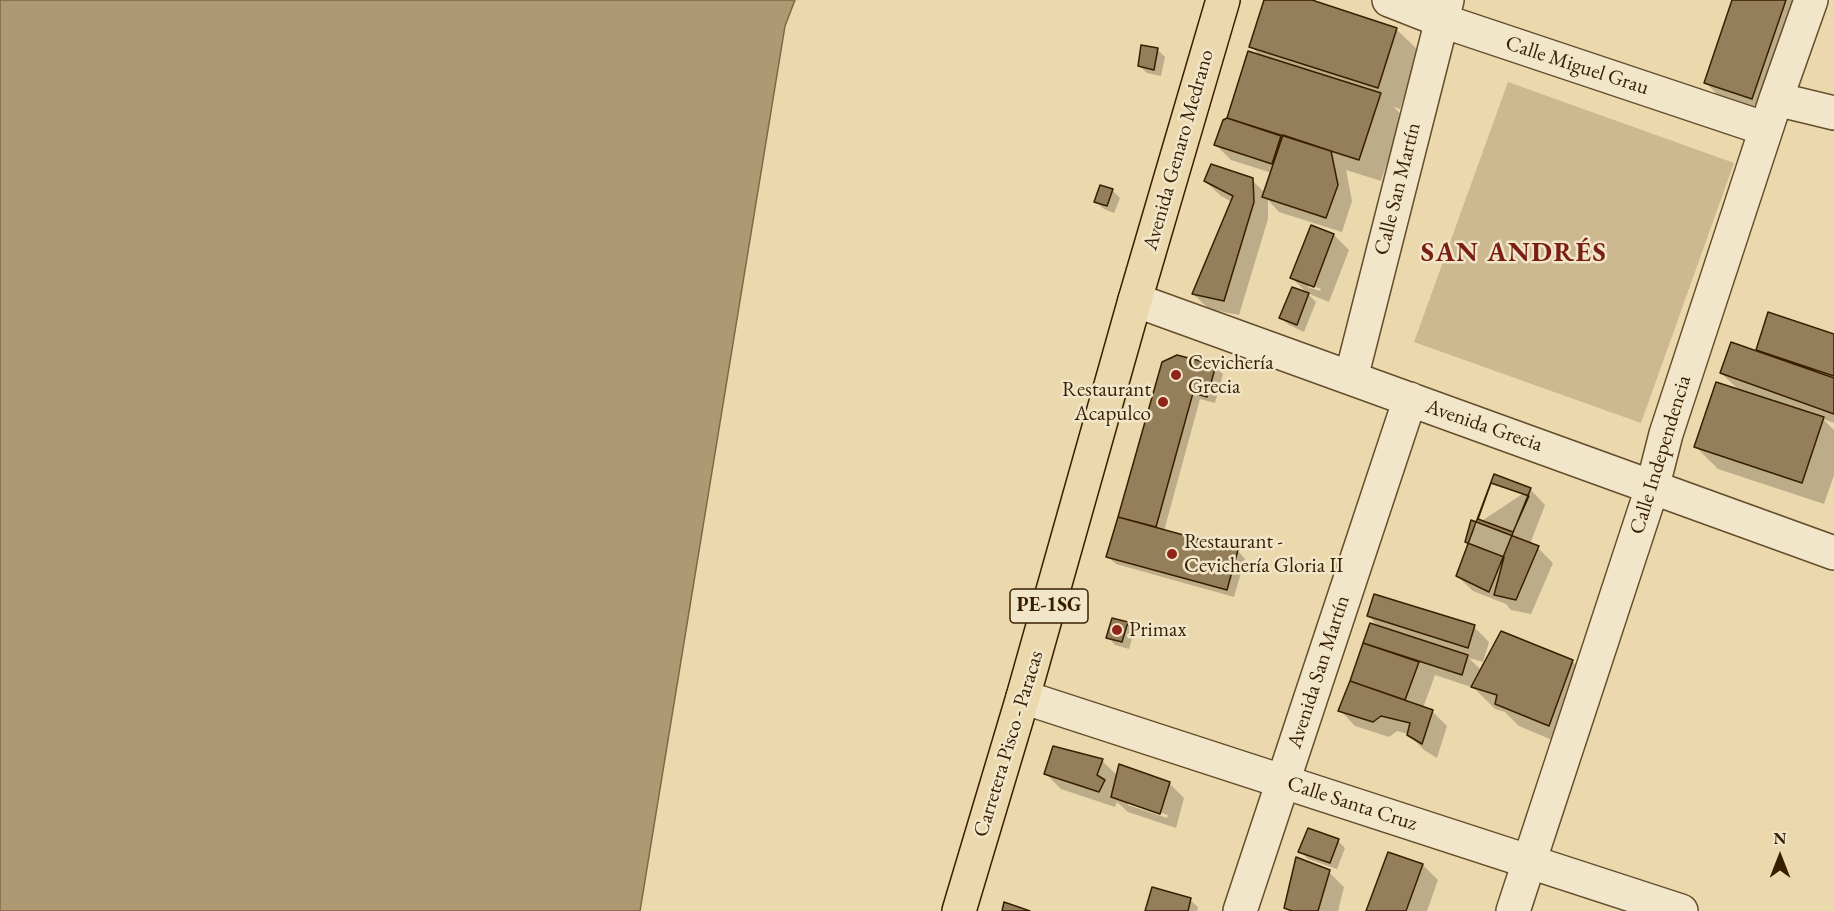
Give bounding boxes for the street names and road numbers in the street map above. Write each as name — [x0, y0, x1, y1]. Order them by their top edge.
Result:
street label: Calle Miguel Grau — [1502, 31, 1652, 101]
street label: Avenida Genaro Medrano — [1138, 47, 1220, 253]
street label: Calle San Martín — [1369, 120, 1427, 258]
street label: Calle Independencia — [1625, 372, 1697, 538]
street label: Avenida Grecia — [1422, 394, 1546, 458]
road number: PE-1SG — [1010, 589, 1088, 623]
street label: Avenida San Martín — [1282, 592, 1356, 752]
street label: Carretera Pisco - Paracas — [969, 648, 1049, 840]
street label: Calle Santa Cruz — [1284, 771, 1420, 837]

